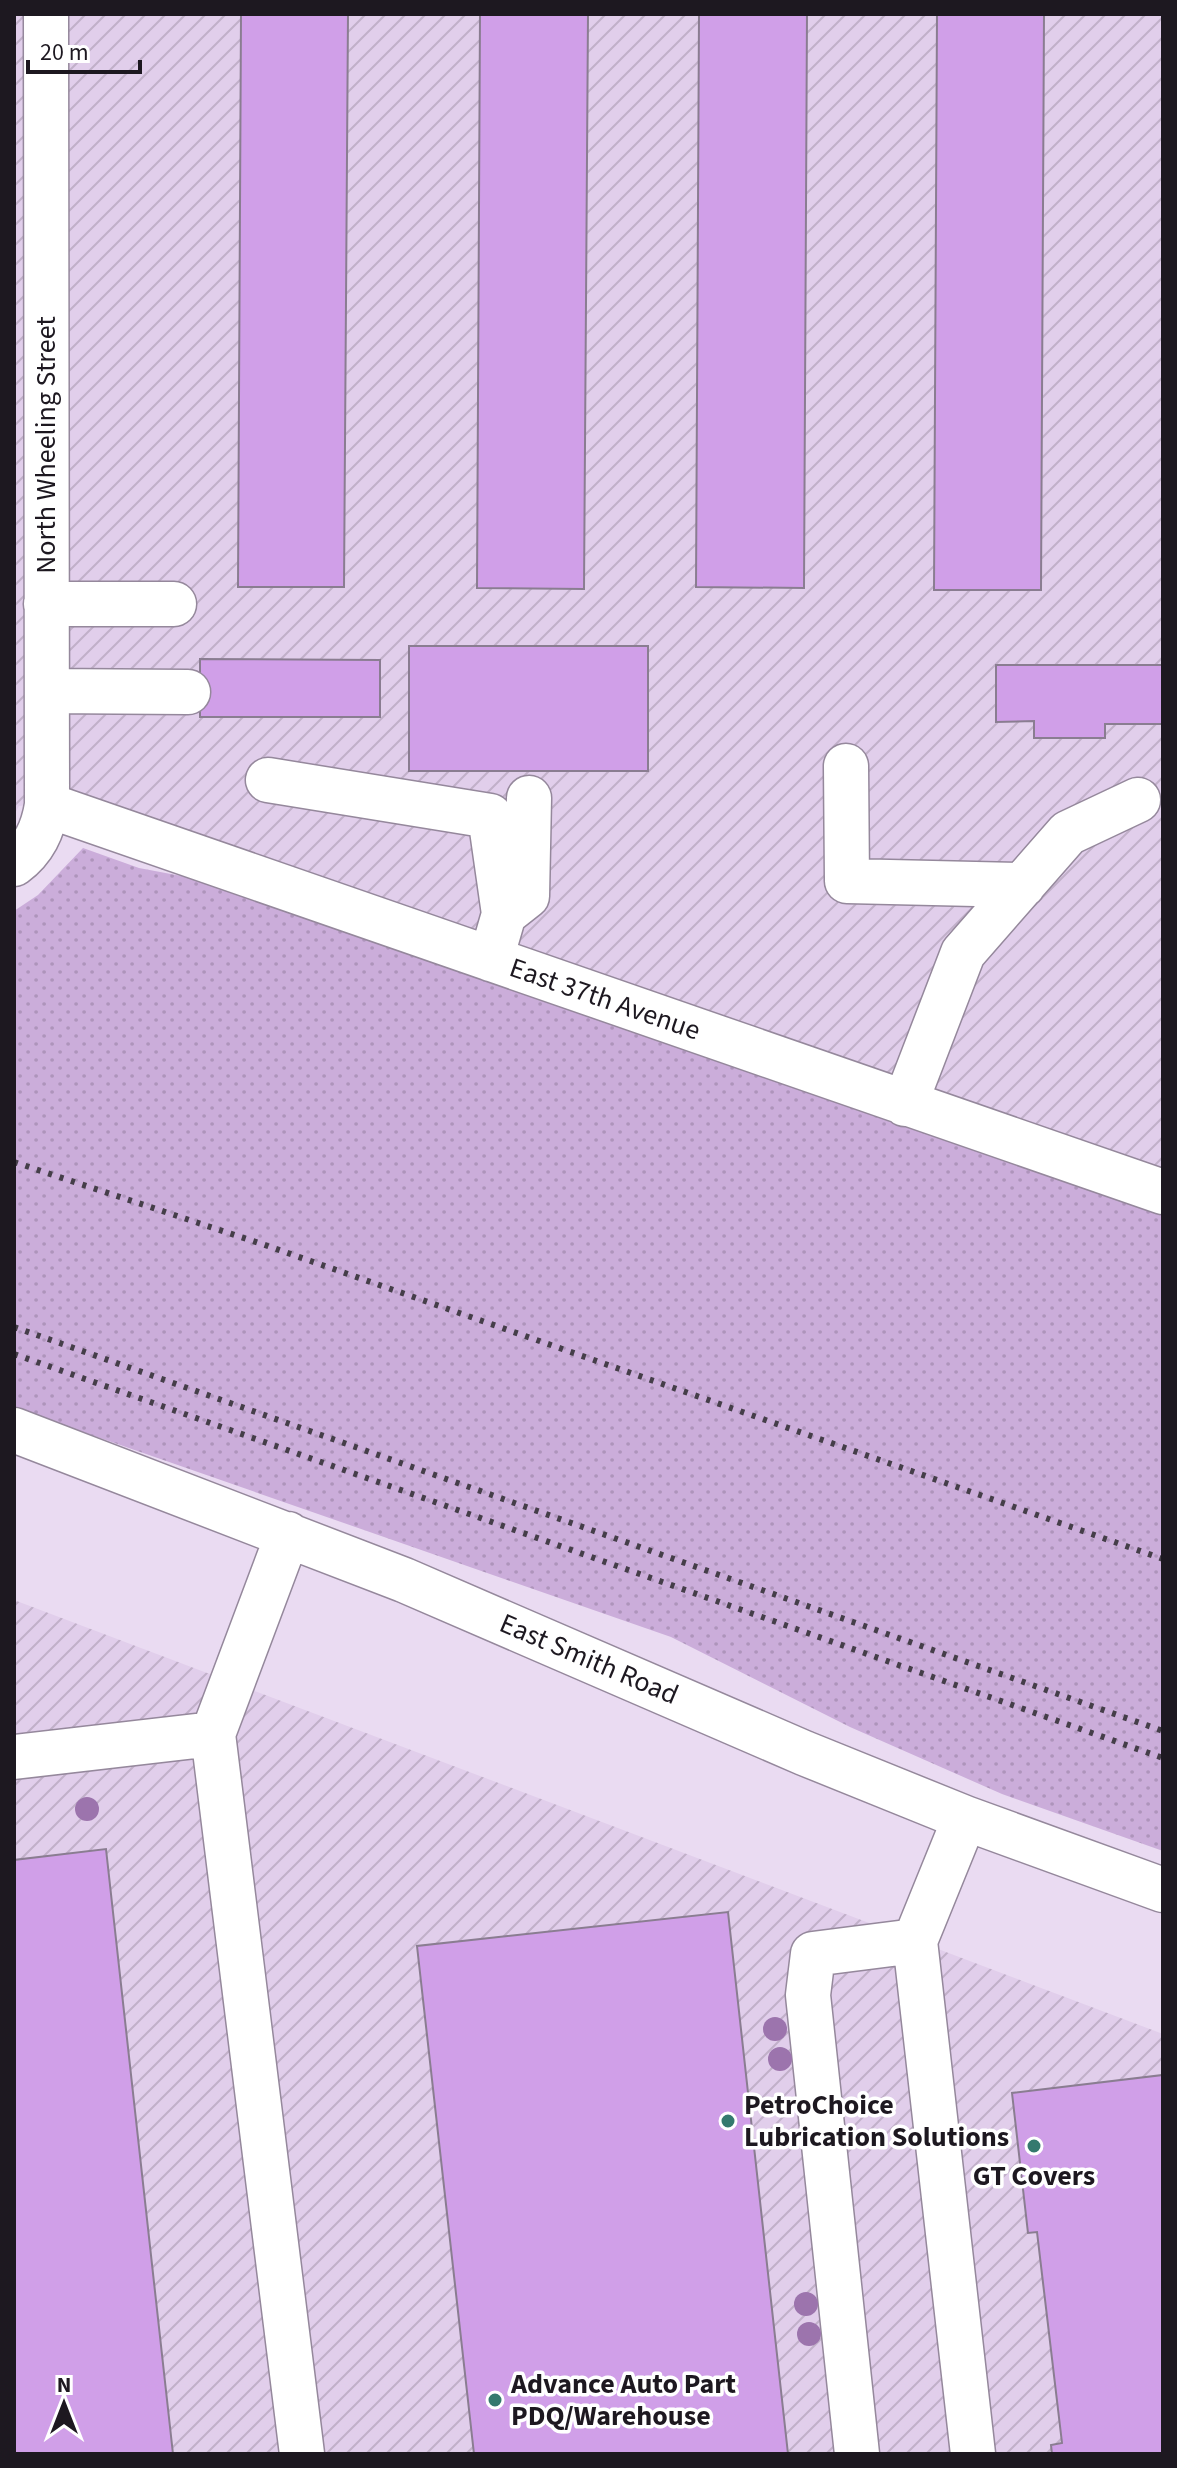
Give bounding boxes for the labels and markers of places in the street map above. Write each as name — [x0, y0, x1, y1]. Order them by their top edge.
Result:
place label: PetroChoice Lubrication Solutions — [744, 2085, 1009, 2157]
marker: PetroChoice Lubrication Solutions — [719, 2112, 737, 2130]
marker: GT Covers — [1025, 2137, 1043, 2155]
place label: GT Covers — [973, 2156, 1095, 2196]
place label: Advance Auto Part PDQ/Warehouse — [510, 2364, 736, 2436]
marker: Advance Auto Part PDQ/Warehouse — [486, 2391, 504, 2409]

